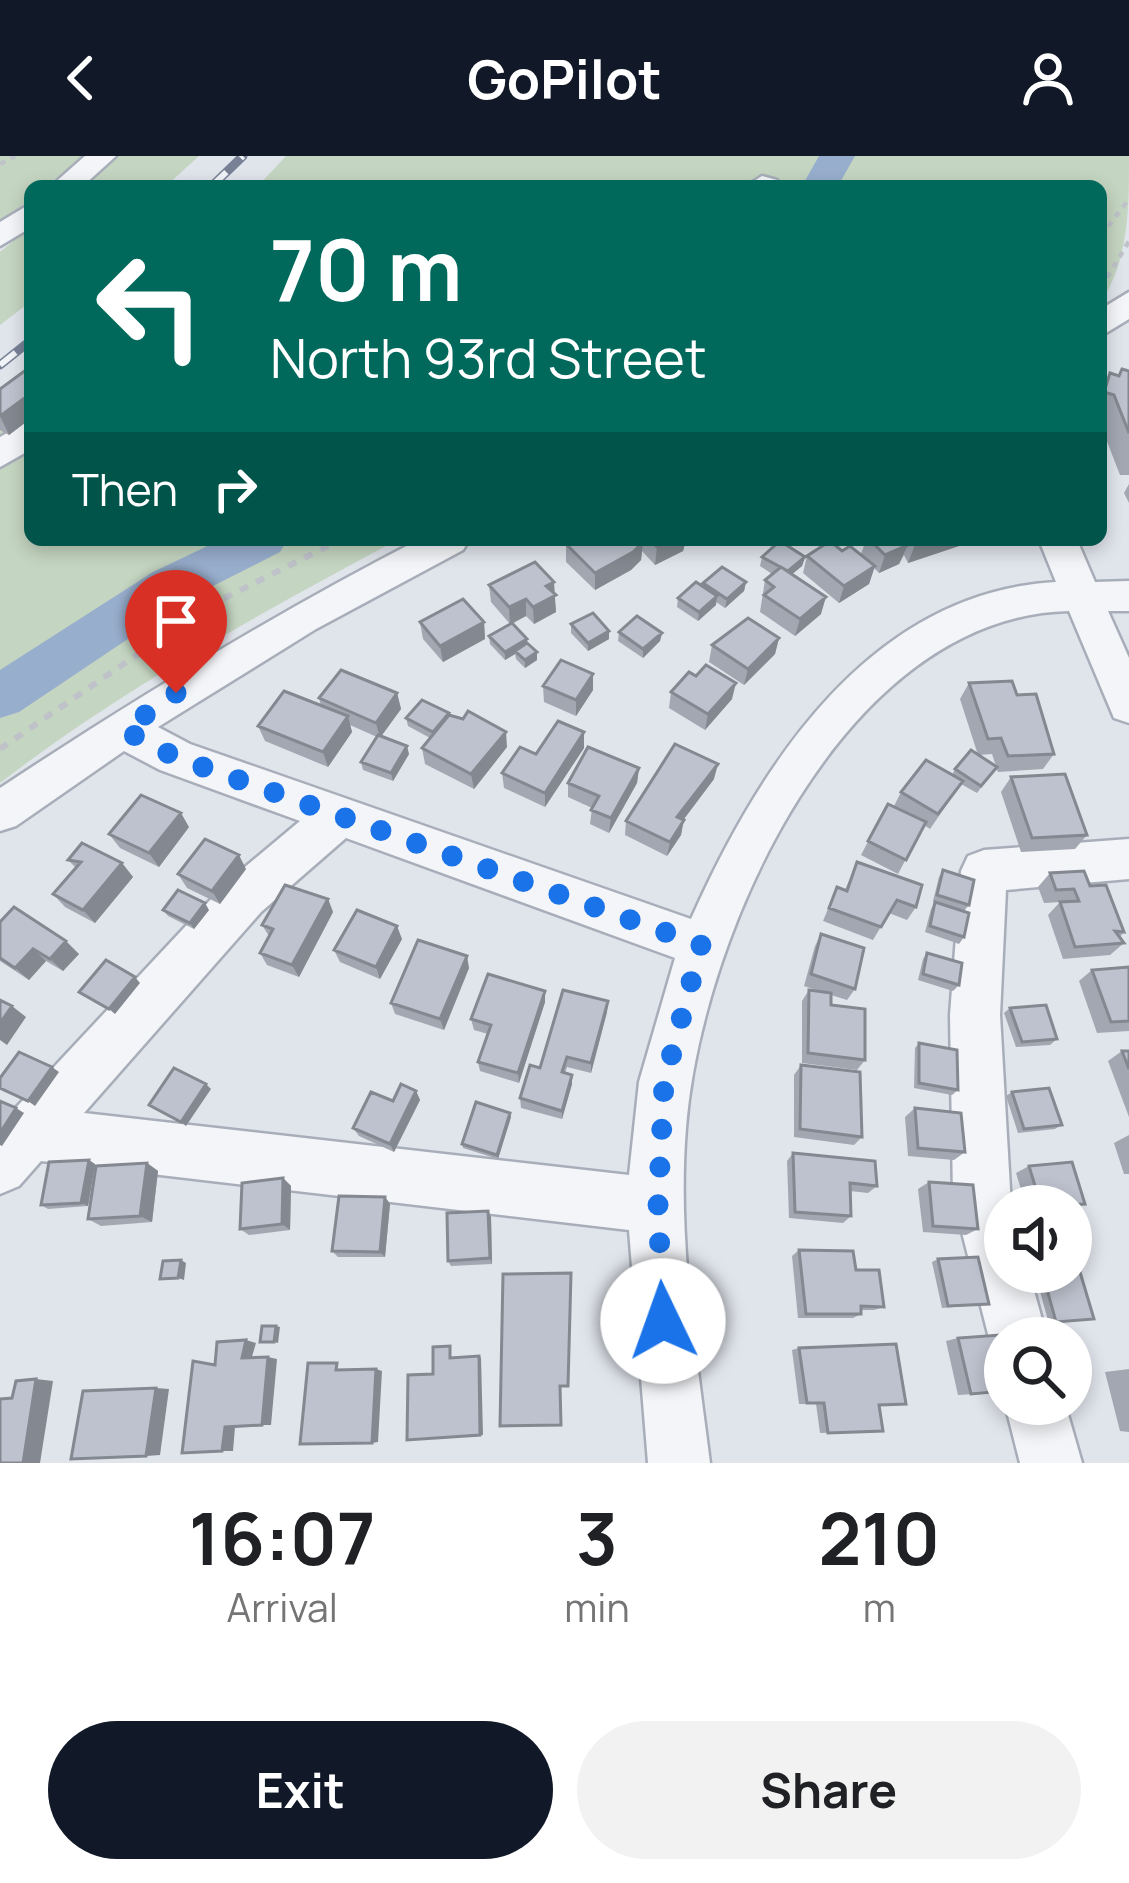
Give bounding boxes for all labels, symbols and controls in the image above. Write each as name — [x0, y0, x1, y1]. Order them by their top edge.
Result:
text: GoPilot — [467, 41, 662, 115]
icon: back — [48, 45, 114, 111]
icon: person — [1015, 45, 1081, 111]
text: 70 m — [270, 211, 462, 326]
icon: left — [72, 228, 228, 384]
text: North 93rd Street — [270, 320, 707, 394]
icon: right — [202, 456, 268, 522]
text: Then — [72, 458, 178, 520]
pin — [125, 570, 227, 693]
icon: arrive — [143, 588, 209, 654]
map controls — [984, 1185, 1092, 1425]
button: sound — [984, 1185, 1092, 1293]
position arrow — [600, 1258, 726, 1384]
button: search — [984, 1317, 1092, 1425]
text: 16:07 — [189, 1488, 376, 1587]
text: 3 — [576, 1488, 618, 1587]
text: 210 — [818, 1488, 940, 1587]
text: Arrival — [226, 1580, 338, 1634]
text: min — [564, 1580, 630, 1634]
text: m — [863, 1580, 896, 1634]
button: Exit — [48, 1721, 553, 1859]
button: Share — [577, 1721, 1081, 1859]

